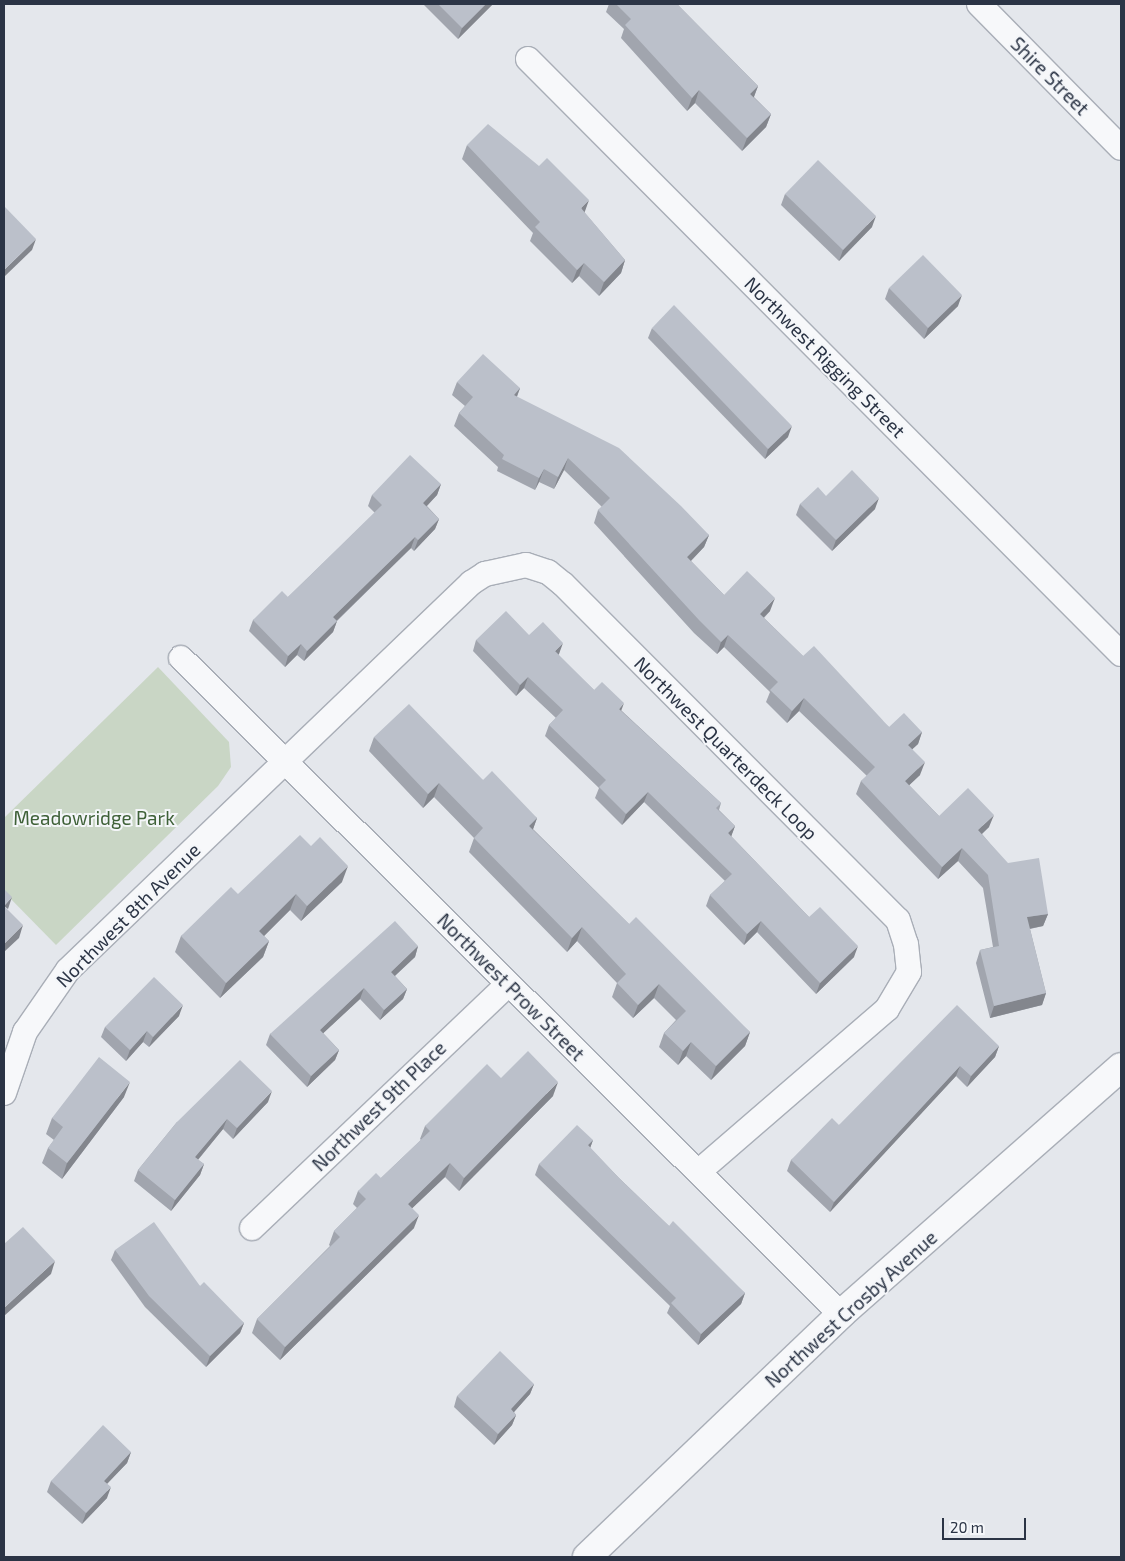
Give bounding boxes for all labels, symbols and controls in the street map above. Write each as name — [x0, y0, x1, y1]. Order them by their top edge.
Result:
street label: Shire Street — [1006, 32, 1094, 120]
street label: Northwest Rigging Street — [740, 272, 910, 442]
street label: Northwest Quarterdeck Loop — [630, 652, 822, 844]
park label: Meadowridge Park — [13, 807, 175, 829]
street label: Northwest 8th Avenue — [51, 838, 205, 992]
street label: Northwest Prow Street — [433, 909, 589, 1065]
street label: Northwest 9th Place — [307, 1036, 451, 1176]
street label: Northwest Crosby Avenue — [760, 1225, 942, 1393]
scale bar — [945, 1508, 1029, 1540]
text: 20 m — [950, 1518, 984, 1536]

